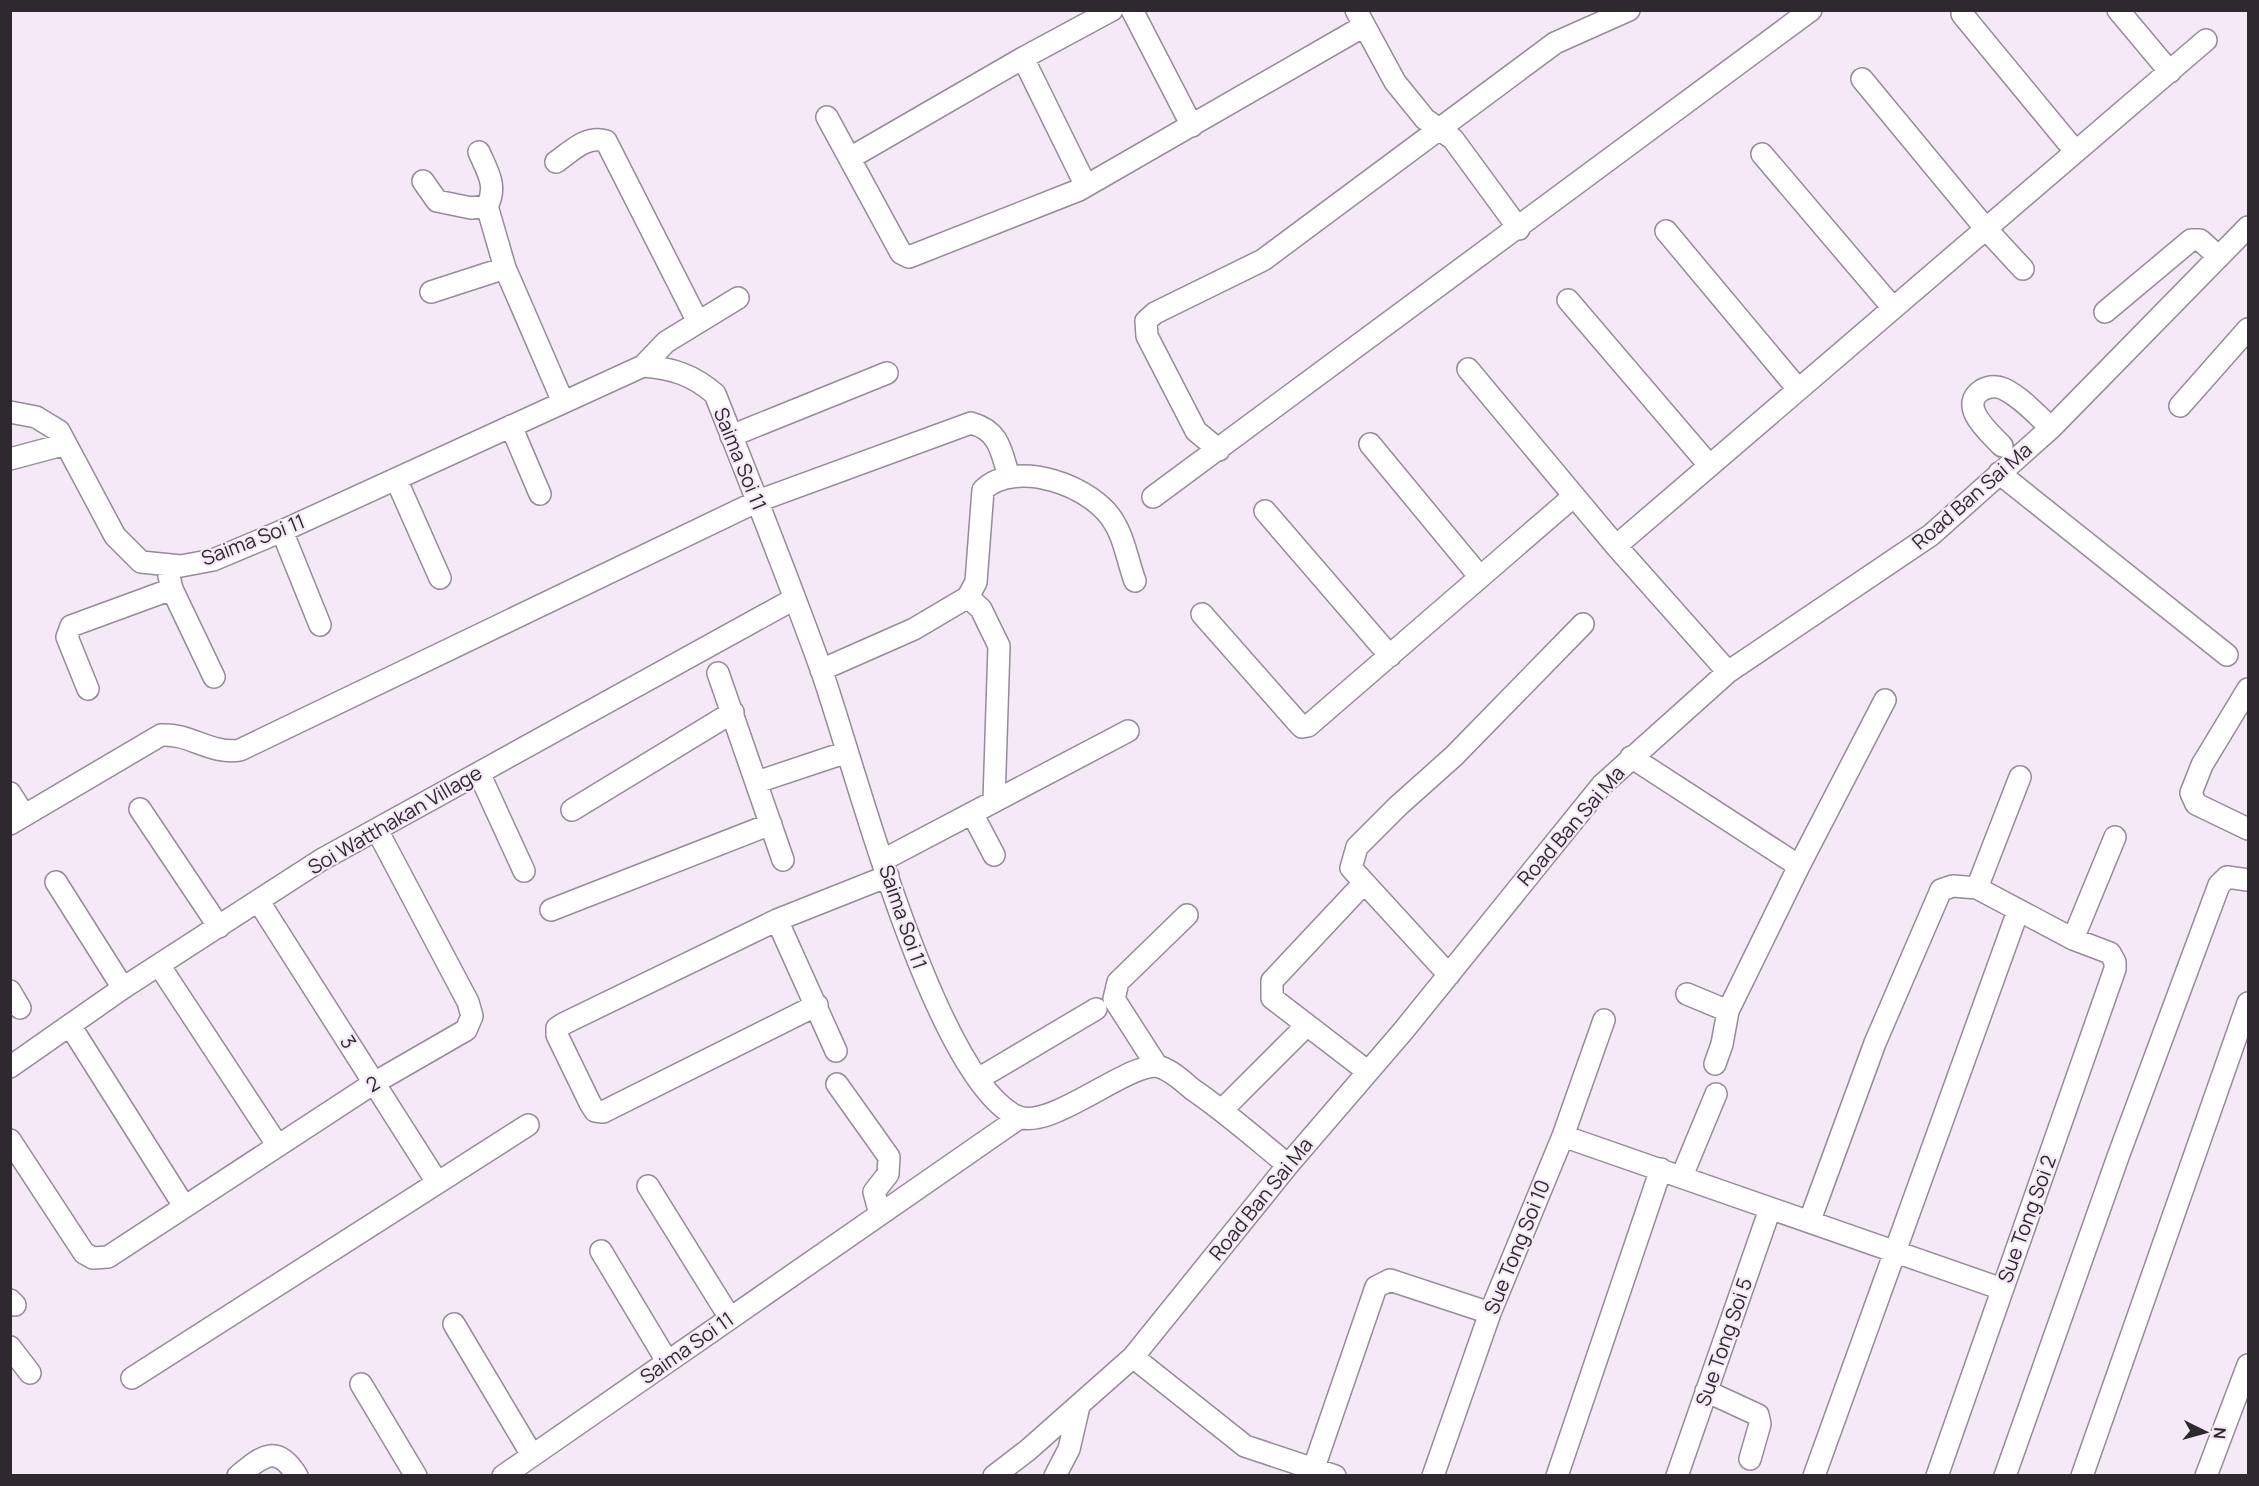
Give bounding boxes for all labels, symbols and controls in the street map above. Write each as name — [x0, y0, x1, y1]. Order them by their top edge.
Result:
street label: Saima Soi 11 — [708, 403, 773, 514]
street label: Road Ban Sai Ma — [1906, 436, 2037, 555]
street label: Saima Soi 11 — [197, 507, 308, 572]
street label: Soi Watthakan Village — [303, 759, 487, 880]
street label: Road Ban Sai Ma — [1511, 760, 1630, 891]
street label: Saima Soi 11 — [873, 861, 934, 973]
street label: 3 — [334, 1030, 363, 1054]
street label: 2 — [361, 1069, 385, 1098]
street label: Road Ban Sai Ma — [1203, 1132, 1319, 1266]
street label: Sue Tong Soi 2 — [1991, 1151, 2062, 1286]
street label: Sue Tong Soi 10 — [1477, 1176, 1556, 1318]
street label: Sue Tong Soi 5 — [1689, 1274, 1758, 1410]
street label: Saima Soi 11 — [634, 1305, 739, 1390]
north arrow — [2175, 1402, 2235, 1462]
text: N — [2208, 1427, 2231, 1440]

